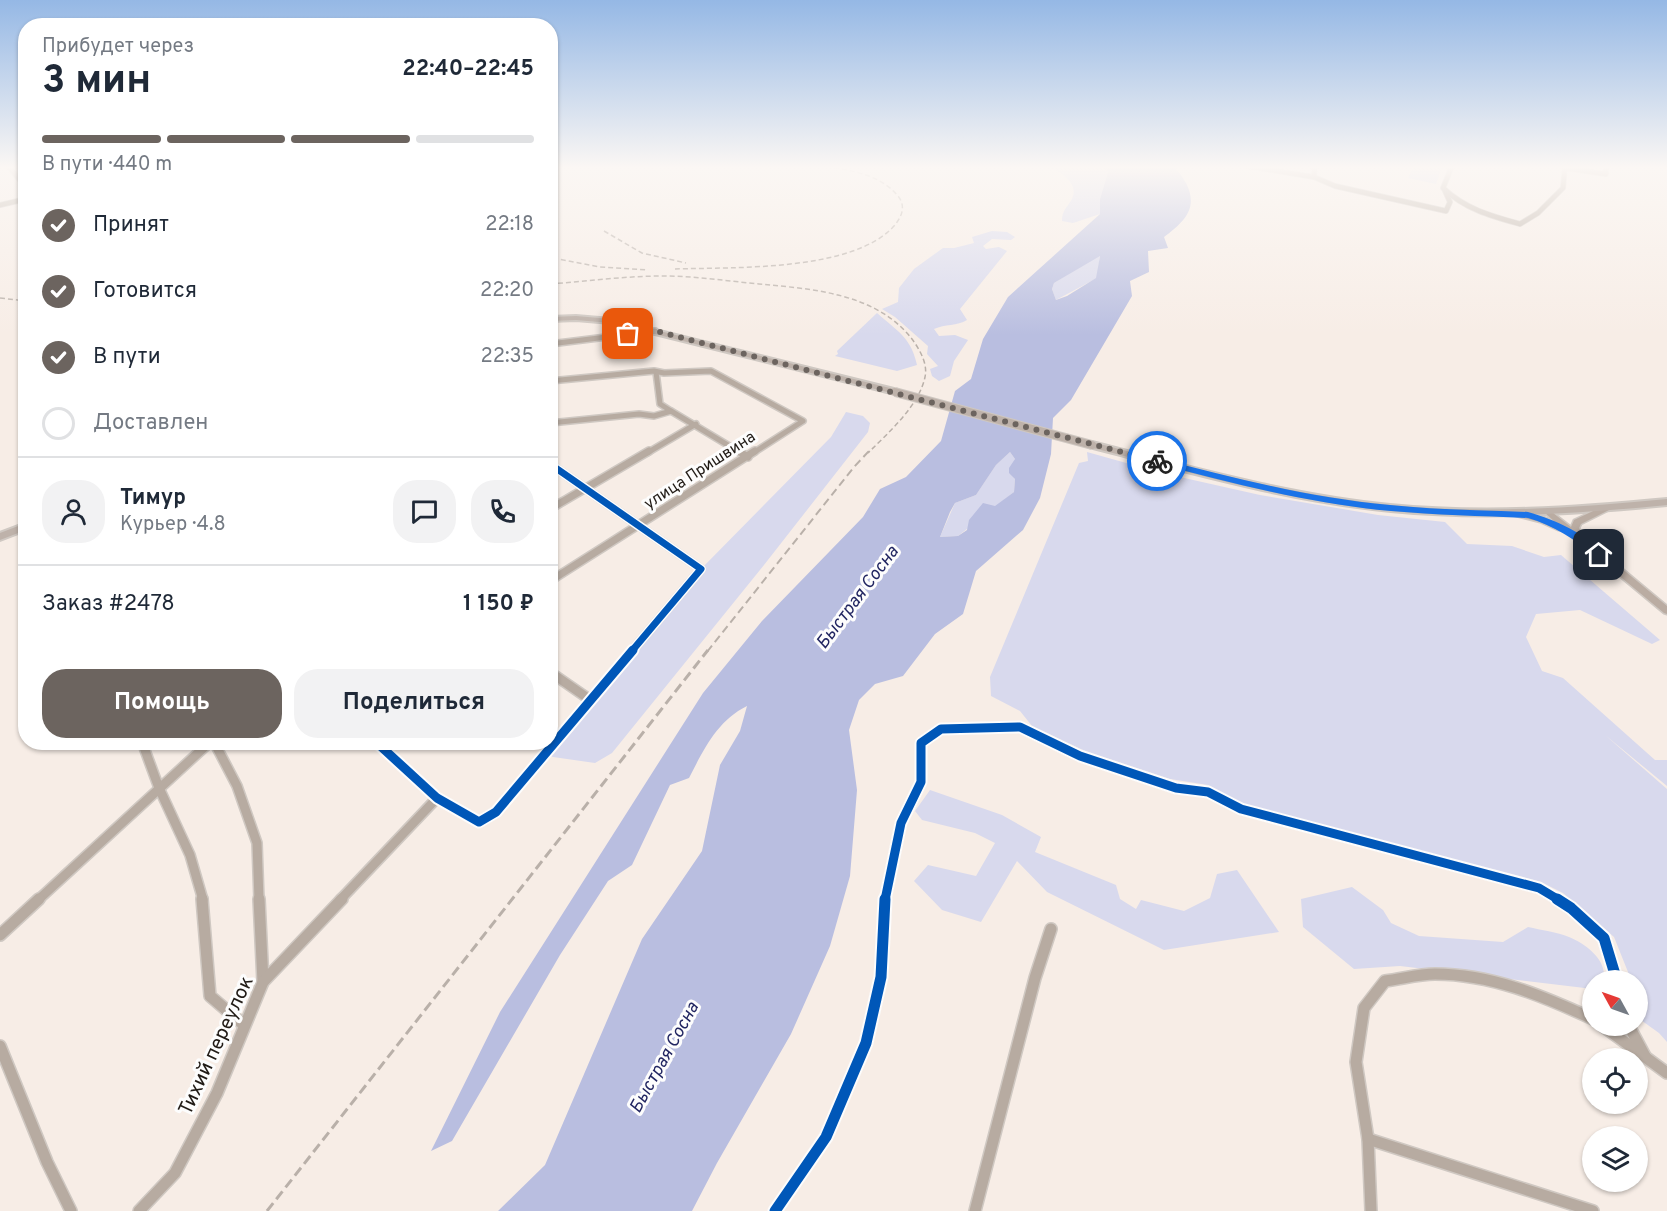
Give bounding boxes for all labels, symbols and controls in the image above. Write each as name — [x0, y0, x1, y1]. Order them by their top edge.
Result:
text: Прибудет через — [42, 34, 194, 60]
text: 22:40–22:45 — [402, 56, 534, 83]
text: 3 мин — [42, 58, 151, 107]
text: В пути · 440 m — [42, 152, 172, 178]
icon: check — [42, 209, 75, 242]
text: Принят — [93, 212, 169, 239]
text: 22:18 — [485, 212, 534, 238]
icon: check — [42, 275, 75, 308]
text: Готовится — [93, 278, 197, 305]
text: 22:20 — [480, 278, 534, 304]
pin — [602, 308, 653, 359]
icon: bag — [611, 317, 644, 350]
icon: check — [42, 341, 75, 374]
text: В пути — [93, 344, 161, 371]
text: 22:35 — [481, 344, 534, 370]
text: Доставлен — [93, 410, 208, 437]
street label: улица Пришвина — [641, 428, 759, 514]
courier — [1127, 431, 1187, 491]
icon: bike — [1141, 445, 1174, 478]
button: person — [42, 480, 105, 543]
button: chat — [393, 480, 456, 543]
button: phone — [471, 480, 534, 543]
text: Тимур — [120, 485, 186, 512]
text: Курьер · 4.8 — [120, 512, 226, 538]
pin — [1573, 529, 1624, 580]
icon: home — [1582, 538, 1615, 571]
water label: Быстрая Сосна — [812, 541, 905, 654]
text: Заказ #2478 — [42, 591, 175, 618]
text: 1 150 ₽ — [463, 591, 534, 618]
button: Помощь — [42, 669, 282, 738]
button: Поделиться — [294, 669, 534, 738]
north arrow — [1582, 970, 1648, 1036]
map controls — [1582, 970, 1648, 1192]
street label: Тихий переулок — [173, 972, 261, 1120]
water label: Быстрая Сосна — [625, 998, 705, 1118]
button: locate — [1582, 1048, 1648, 1114]
button: layers — [1582, 1126, 1648, 1192]

